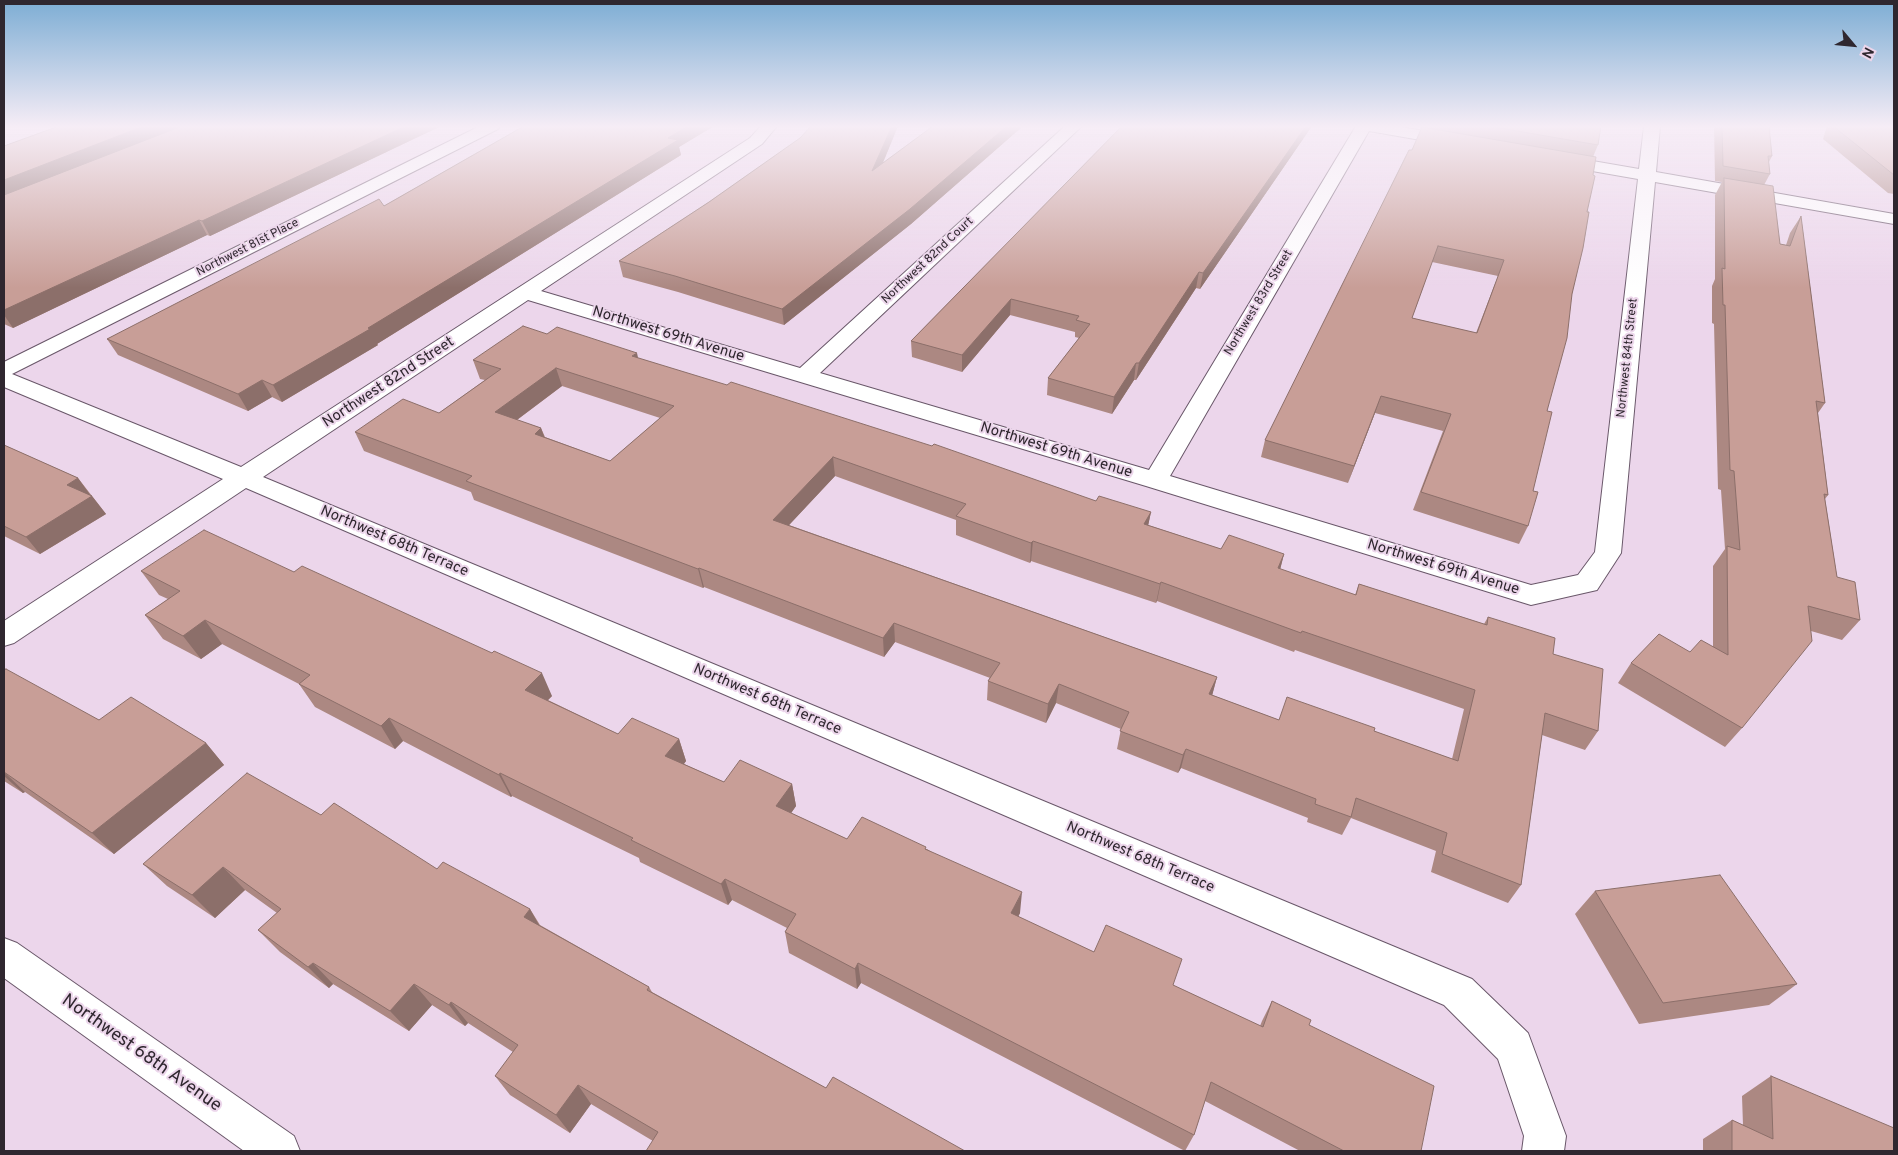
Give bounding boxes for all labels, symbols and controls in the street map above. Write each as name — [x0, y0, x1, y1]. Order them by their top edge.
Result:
north arrow — [1828, 20, 1878, 70]
text: N — [1857, 44, 1877, 61]
street label: Northwest 82nd Court — [879, 215, 977, 307]
street label: Northwest 81st Place — [194, 216, 302, 280]
street label: Northwest 83rd Street — [1222, 248, 1296, 358]
street label: Northwest 84th Street — [1615, 297, 1641, 419]
street label: Northwest 69th Avenue — [590, 303, 746, 367]
street label: Northwest 82nd Street — [320, 334, 458, 432]
street label: Northwest 69th Avenue — [978, 419, 1134, 483]
street label: Northwest 68th Terrace — [317, 503, 471, 581]
street label: Northwest 69th Avenue — [1365, 536, 1521, 600]
street label: Northwest 68th Terrace — [690, 661, 844, 739]
street label: Northwest 68th Terrace — [1063, 819, 1217, 897]
street label: Northwest 68th Avenue — [57, 991, 225, 1117]

